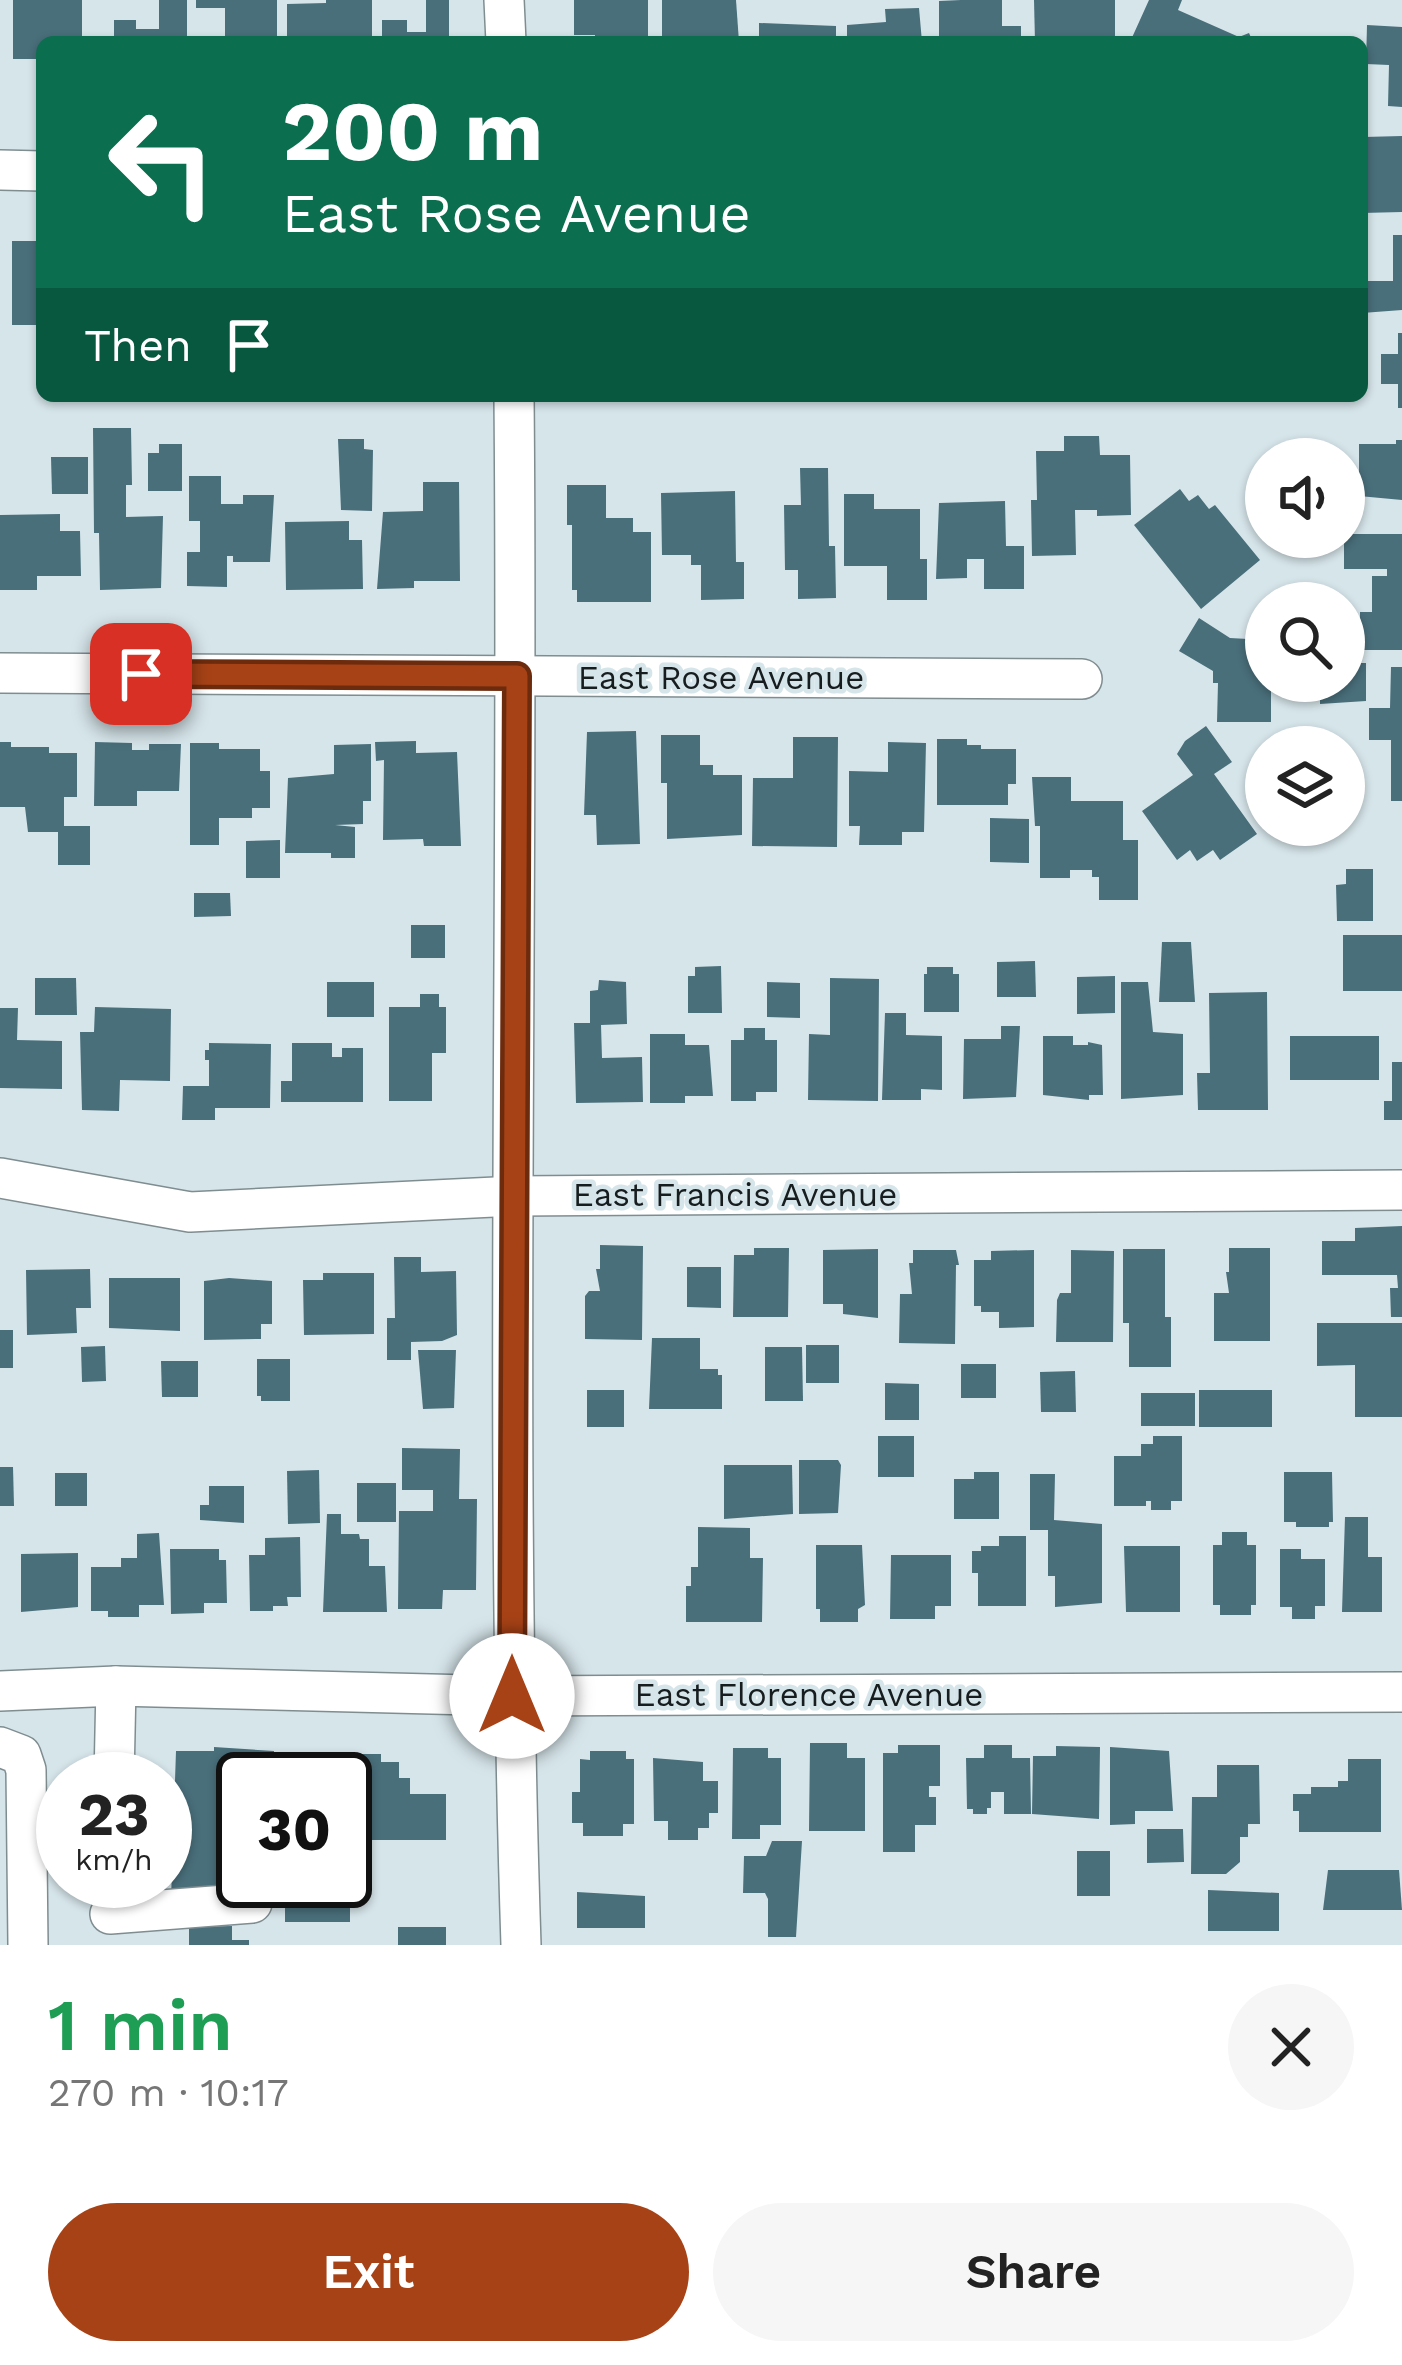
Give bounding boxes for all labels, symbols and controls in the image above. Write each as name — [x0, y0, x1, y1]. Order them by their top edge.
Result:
text: 200 m — [282, 82, 543, 180]
icon: left — [84, 84, 240, 240]
text: East Rose Avenue — [282, 182, 751, 245]
icon: arrive — [216, 312, 282, 378]
text: Then — [84, 319, 192, 372]
map controls — [1245, 438, 1365, 846]
button: sound — [1245, 438, 1365, 558]
button: search — [1245, 582, 1365, 702]
pin — [90, 623, 192, 725]
icon: arrive — [108, 641, 174, 707]
street label: East Rose Avenue — [578, 658, 864, 697]
button: layers — [1245, 726, 1365, 846]
street label: East Francis Avenue — [573, 1175, 897, 1214]
position arrow — [449, 1633, 575, 1759]
street label: East Florence Avenue — [635, 1675, 983, 1714]
speed limit sign: 30 — [216, 1752, 372, 1908]
text: 23 — [78, 1779, 150, 1850]
text: km/h — [75, 1842, 153, 1877]
text: 1 min — [48, 1983, 233, 2067]
button: close — [1228, 1984, 1354, 2110]
text: 270 m · 10:17 — [48, 2070, 289, 2115]
button: Exit — [48, 2203, 689, 2341]
button: Share — [713, 2203, 1354, 2341]

